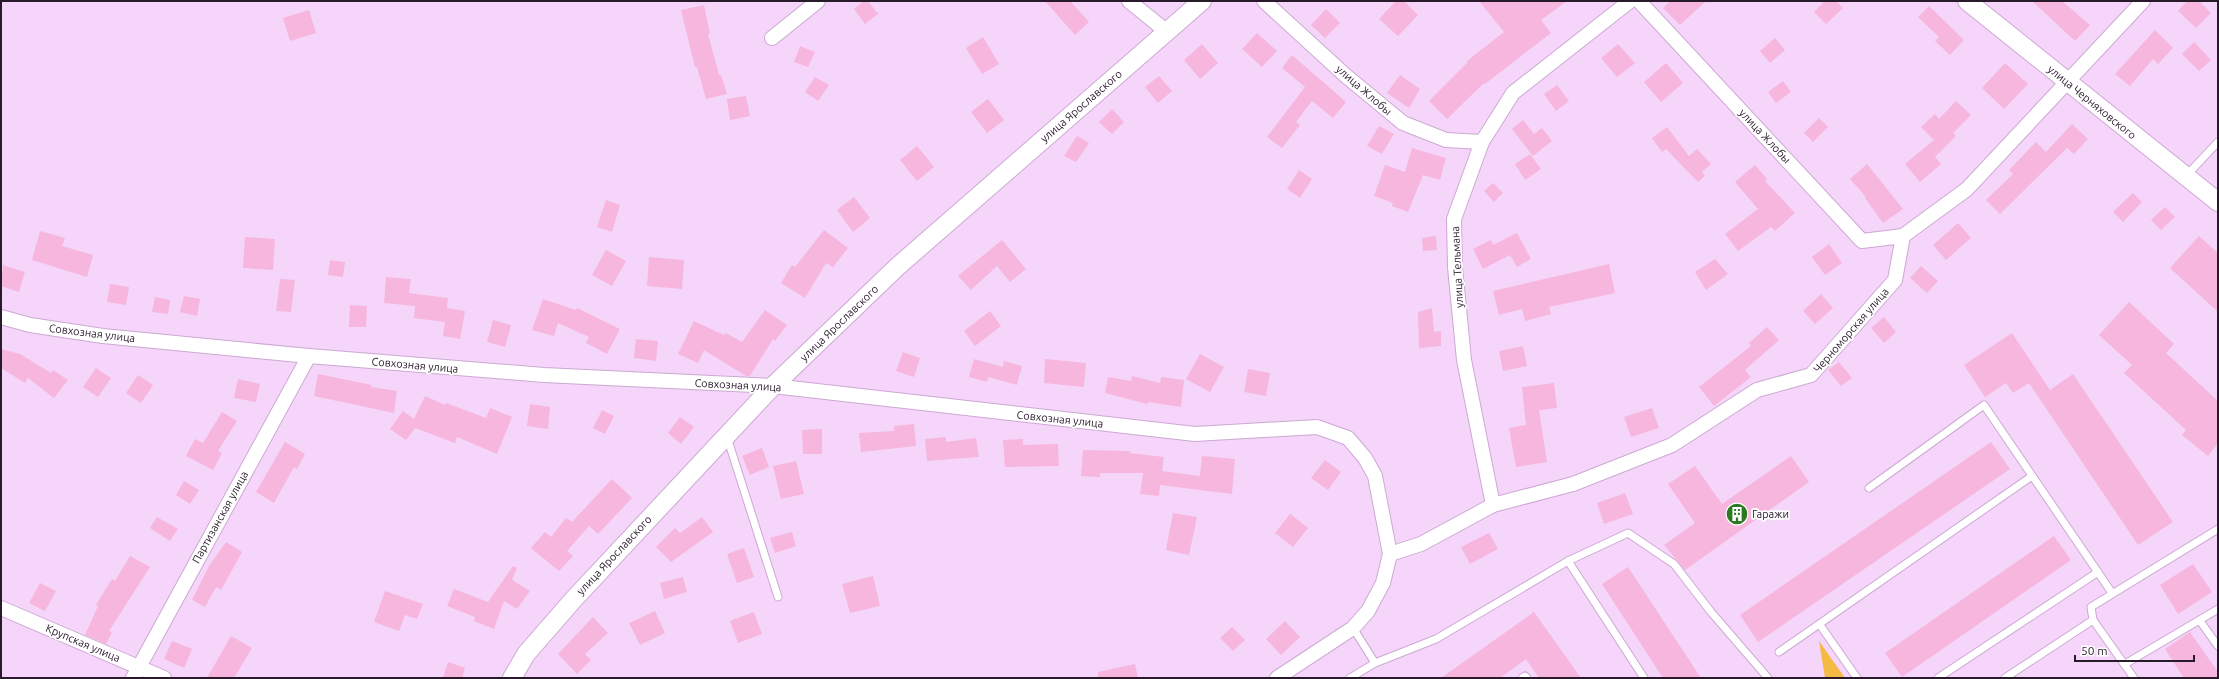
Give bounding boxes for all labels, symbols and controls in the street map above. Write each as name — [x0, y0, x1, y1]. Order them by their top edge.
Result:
street label: улица Жлобы — [1334, 63, 1394, 117]
street label: улица Черняховского — [2045, 63, 2139, 141]
street label: улица Ярославского — [1038, 67, 1124, 145]
street label: улица Жлобы — [1737, 106, 1793, 166]
street label: улица Тельмана — [1449, 226, 1465, 308]
street label: улица Ярославского — [798, 283, 880, 363]
street label: Черноморская улица — [1811, 285, 1891, 375]
street label: Совхозная улица — [48, 322, 136, 344]
street label: Совхозная улица — [371, 355, 459, 375]
street label: Совхозная улица — [694, 377, 782, 393]
street label: Совхозная улица — [1016, 408, 1104, 430]
street label: Партизанская улица — [190, 469, 250, 565]
building icon: Гаражи — [1724, 501, 1750, 527]
place label: Гаражи — [1752, 508, 1789, 520]
street label: улица Ярославского — [574, 513, 654, 597]
street label: Крупская улица — [44, 622, 122, 664]
scale bar — [2075, 637, 2194, 663]
text: 50 m — [2081, 644, 2108, 657]

